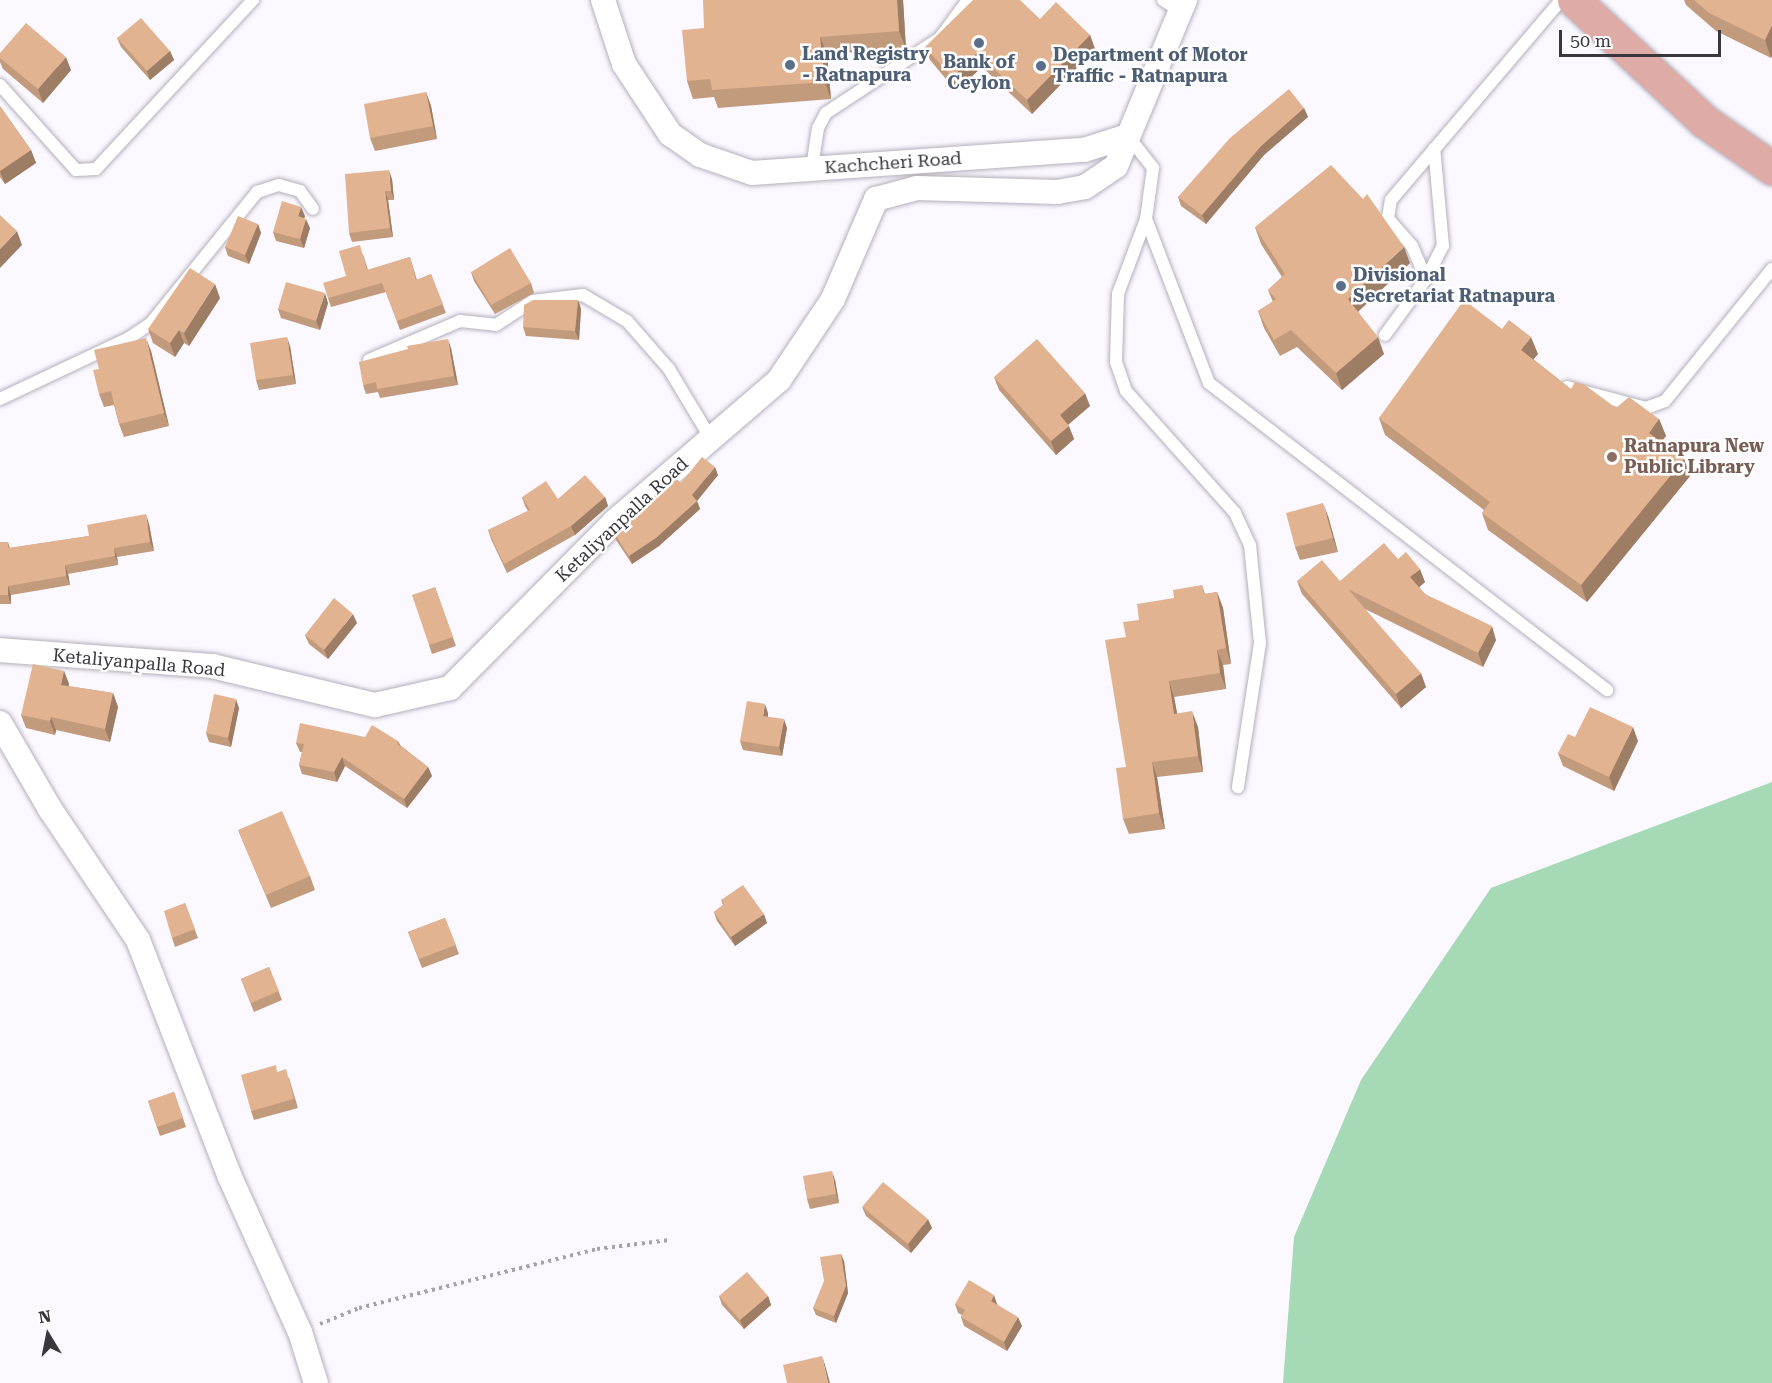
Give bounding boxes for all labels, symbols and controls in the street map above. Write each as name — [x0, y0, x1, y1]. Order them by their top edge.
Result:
scale bar — [1562, 18, 1724, 56]
text: 50 m — [1570, 30, 1611, 51]
marker: Bank of Ceylon — [972, 36, 986, 50]
place label: Land Registry - Ratnapura — [802, 44, 929, 86]
place label: Department of Motor Traffic - Ratnapura — [1053, 45, 1248, 88]
place label: Bank of Ceylon — [943, 52, 1015, 94]
marker: Land Registry - Ratnapura — [783, 58, 797, 72]
marker: Department of Motor Traffic - Ratnapura — [1034, 59, 1048, 73]
street label: Kachcheri Road — [824, 147, 962, 179]
place label: Divisional Secretariat Ratnapura — [1353, 265, 1555, 308]
marker: Divisional Secretariat Ratnapura — [1334, 279, 1348, 293]
place label: Ratnapura New Public Library — [1624, 436, 1764, 478]
marker: Ratnapura New Public Library — [1605, 450, 1619, 464]
street label: Ketaliyanpalla Road — [551, 453, 693, 587]
street label: Ketaliyanpalla Road — [52, 645, 226, 681]
north arrow — [18, 1305, 78, 1365]
text: N — [37, 1306, 52, 1327]

